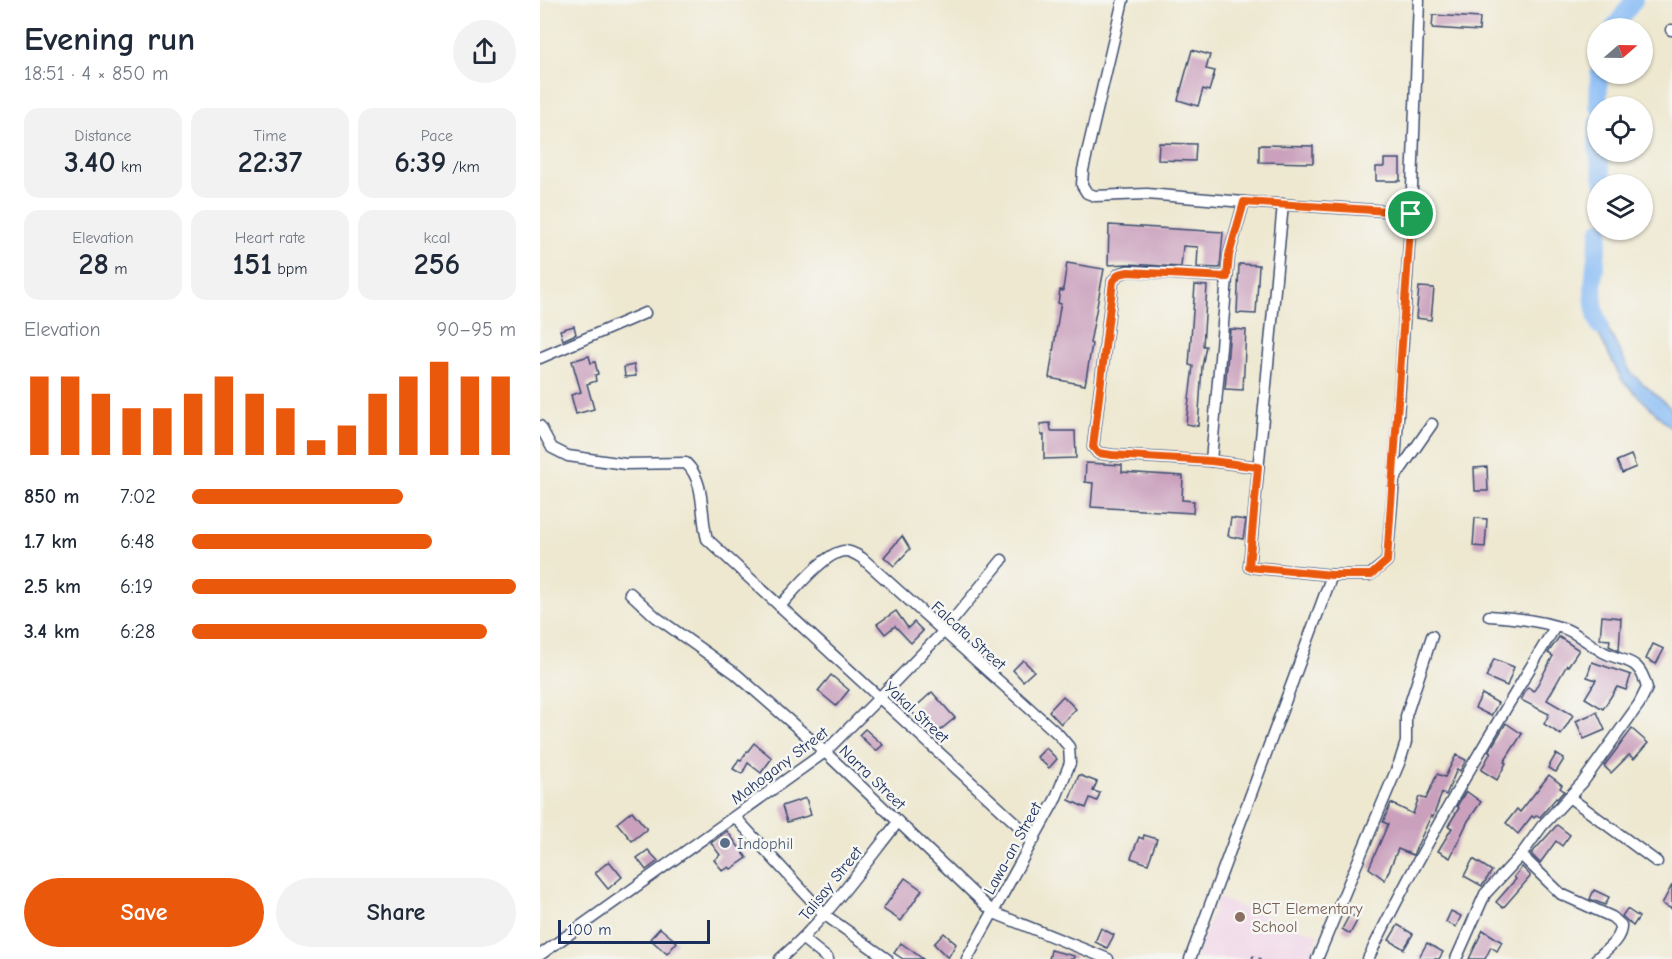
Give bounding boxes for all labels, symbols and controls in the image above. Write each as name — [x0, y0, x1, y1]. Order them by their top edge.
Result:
north arrow — [1587, 18, 1653, 84]
map controls — [1587, 18, 1653, 240]
text: Evening run — [24, 20, 195, 58]
button: share — [453, 20, 516, 83]
text: 18:51 · 4 × 850 m — [24, 62, 169, 85]
button: locate — [1587, 96, 1653, 162]
text: Distance — [74, 127, 132, 145]
text: Time — [253, 127, 287, 145]
text: Pace — [421, 127, 453, 145]
text: 3.40 — [64, 145, 116, 180]
text: 22:37 — [238, 145, 302, 180]
text: 6:39 — [394, 145, 447, 180]
text: km — [116, 158, 142, 176]
text: /km — [447, 158, 480, 176]
button: layers — [1587, 174, 1653, 240]
pin — [1385, 188, 1436, 239]
icon: arrive — [1394, 197, 1427, 230]
text: Elevation — [72, 229, 134, 247]
text: Heart rate — [235, 229, 305, 247]
text: kcal — [424, 229, 450, 247]
text: 28 — [79, 247, 109, 282]
text: 151 — [232, 247, 272, 282]
text: 256 — [414, 247, 460, 282]
text: m — [109, 260, 127, 278]
text: bpm — [272, 260, 308, 278]
text: Elevation — [24, 318, 101, 341]
text: 90–95 m — [437, 318, 516, 341]
text: 850 m — [24, 485, 79, 508]
text: 7:02 — [120, 485, 156, 508]
text: 1.7 km — [24, 530, 77, 553]
text: 6:48 — [120, 530, 154, 553]
text: 2.5 km — [24, 575, 81, 598]
text: 6:19 — [120, 575, 153, 598]
street label: Falcata Street — [927, 598, 1010, 674]
text: 3.4 km — [24, 620, 80, 643]
text: 6:28 — [120, 620, 155, 643]
street label: Yakal Street — [880, 678, 953, 747]
street label: Mahogany Street — [728, 723, 832, 808]
street label: Narra Street — [836, 742, 909, 814]
street label: Lawa-an Street — [980, 799, 1046, 898]
place label: Indophil — [737, 835, 793, 853]
marker: Indophil — [718, 836, 732, 850]
street label: Talisay Street — [796, 843, 866, 924]
button: Save — [24, 878, 264, 947]
button: Share — [276, 878, 516, 947]
place label: BCT Elementary School — [1252, 900, 1363, 936]
marker: BCT Elementary School — [1233, 910, 1247, 924]
scale bar — [558, 917, 710, 944]
text: 100 m — [567, 921, 611, 939]

